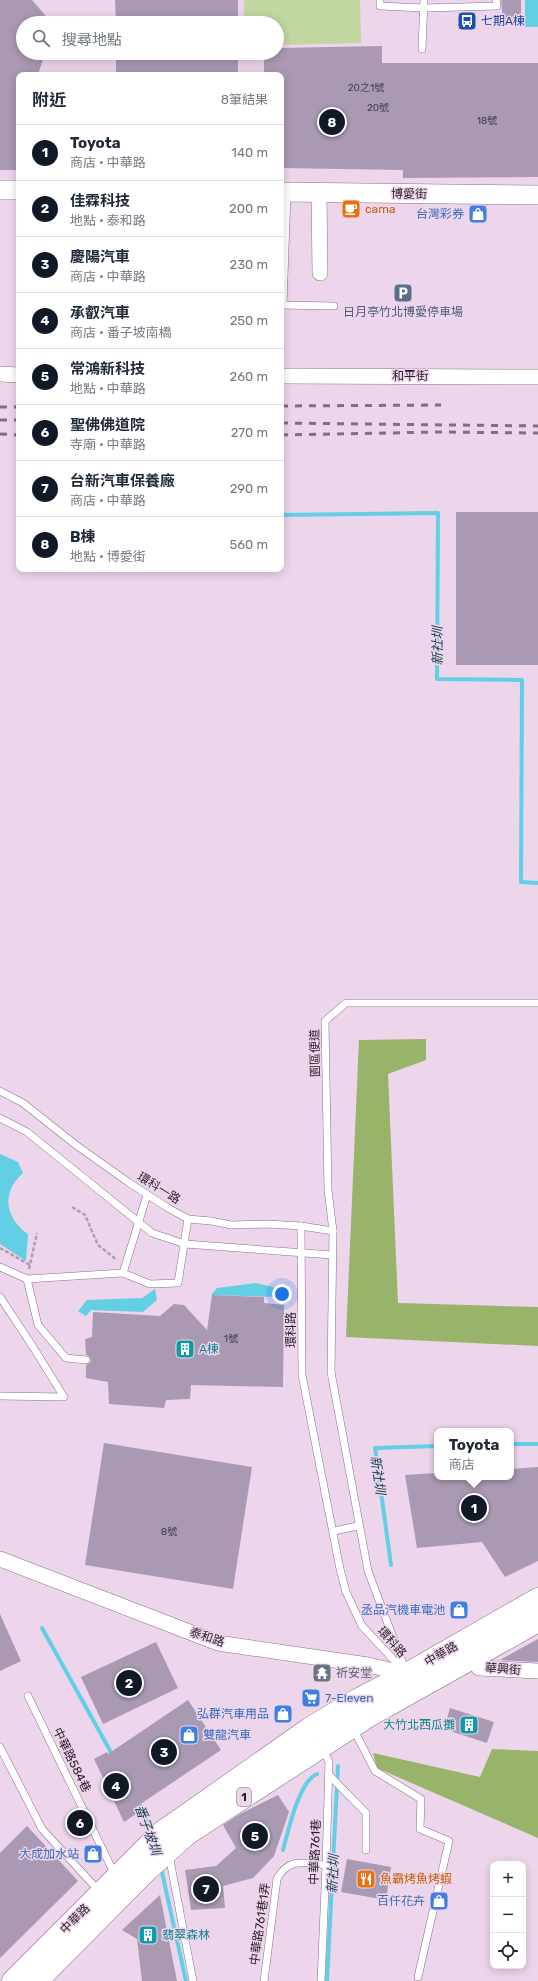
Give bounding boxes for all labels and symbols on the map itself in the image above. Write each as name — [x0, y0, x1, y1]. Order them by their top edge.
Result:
bus stop icon: 七期A棟 — [456, 10, 478, 32]
place label: 七期A棟 — [481, 14, 525, 28]
house number: 20之1號 — [348, 82, 384, 94]
house number: 20號 — [367, 102, 389, 114]
pin: 8 — [319, 107, 345, 137]
house number: 18號 — [477, 115, 497, 127]
street label: 博愛街 — [391, 187, 427, 201]
cafe icon: cama — [340, 198, 362, 220]
place label: cama — [365, 202, 396, 216]
shop icon: 台灣彩券 — [467, 203, 489, 225]
place label: 台灣彩券 — [416, 207, 464, 221]
parking icon: 日月亭竹北博愛停車場 — [392, 282, 414, 304]
place label: 日月亭竹北博愛停車場 — [343, 305, 463, 319]
street label: 和平街 — [392, 369, 428, 383]
water label: 新社圳 — [430, 625, 445, 666]
street label: 園區便道 — [308, 1029, 322, 1077]
street label: 環科一路 — [135, 1169, 183, 1207]
your location — [272, 1284, 292, 1304]
street label: 環科路 — [284, 1312, 298, 1348]
house number: 1號 — [224, 1333, 238, 1345]
building icon: A棟 — [174, 1338, 196, 1360]
place label: A棟 — [199, 1342, 219, 1356]
water label: 新社圳 — [368, 1455, 388, 1497]
pin: 1 — [461, 1493, 487, 1523]
house number: 8號 — [161, 1526, 177, 1538]
shop icon: 丞品汽機車電池 — [448, 1599, 470, 1621]
place label: 丞品汽機車電池 — [361, 1603, 445, 1617]
street label: 環科路 — [375, 1624, 409, 1660]
street label: 泰和路 — [188, 1625, 226, 1649]
street label: 中華路 — [422, 1639, 460, 1669]
street label: 華興街 — [485, 1661, 521, 1677]
temple icon: 祈安堂 — [311, 1662, 333, 1684]
place label: 祈安堂 — [336, 1666, 372, 1680]
pin: 2 — [116, 1668, 142, 1698]
supermarket icon: 7-Eleven — [300, 1687, 322, 1709]
place label: 7-Eleven — [325, 1691, 374, 1705]
shop icon: 弘群汽車用品 — [272, 1703, 294, 1725]
place label: 弘群汽車用品 — [197, 1707, 269, 1721]
building icon: 大竹北西瓜攤 — [458, 1714, 480, 1736]
place label: 大竹北西瓜攤 — [383, 1718, 455, 1732]
shop icon: 雙龍汽車 — [178, 1724, 200, 1746]
street label: 中華路584巷 — [50, 1725, 94, 1795]
place label: 雙龍汽車 — [203, 1728, 251, 1742]
pin: 3 — [151, 1737, 177, 1767]
pin: 4 — [103, 1771, 129, 1801]
road number: 1 — [237, 1788, 251, 1806]
water label: 番子坡圳 — [132, 1803, 165, 1859]
pin: 6 — [67, 1808, 93, 1838]
street label: 中華路761巷 — [307, 1819, 323, 1885]
pin: 5 — [242, 1821, 268, 1851]
shop icon: 大成加水站 — [82, 1843, 104, 1865]
place label: 大成加水站 — [19, 1847, 79, 1861]
water label: 新社圳 — [324, 1852, 342, 1894]
restaurant icon: 魚霸烤魚烤蝦 — [355, 1868, 377, 1890]
place label: 魚霸烤魚烤蝦 — [380, 1872, 452, 1886]
pin: 7 — [193, 1874, 219, 1904]
street label: 中華路761巷1弄 — [247, 1882, 273, 1966]
shop icon: 百仟花卉 — [428, 1890, 450, 1912]
place label: 百仟花卉 — [377, 1894, 425, 1908]
street label: 中華路 — [57, 1901, 93, 1937]
building icon: 翡翠森林 — [137, 1924, 159, 1946]
place label: 翡翠森林 — [162, 1928, 210, 1942]

